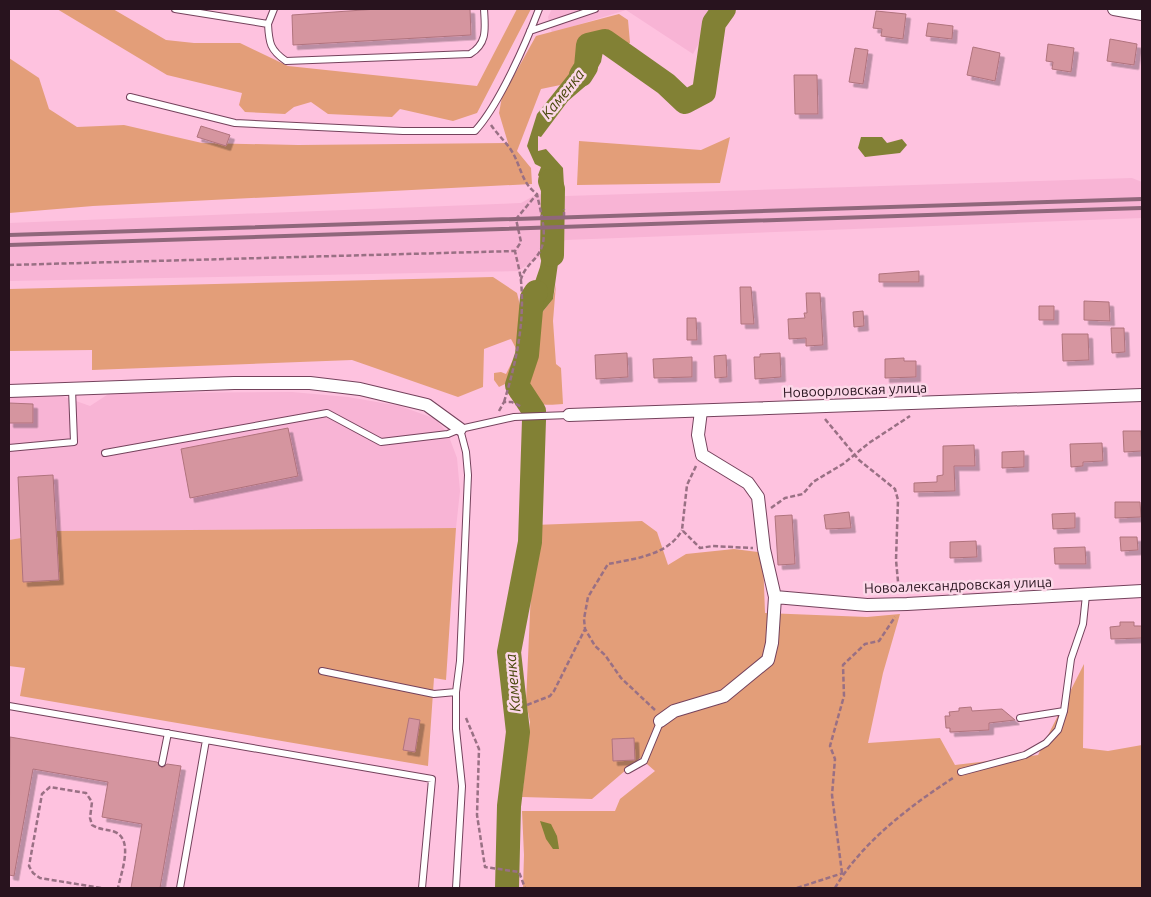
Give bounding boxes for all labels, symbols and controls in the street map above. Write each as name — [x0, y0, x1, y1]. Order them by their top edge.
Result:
water label: Каменка — [538, 66, 588, 122]
street label: Новоорловская улица — [783, 379, 927, 401]
street label: Новоалександровская улица — [864, 574, 1052, 596]
water label: Каменка — [501, 653, 524, 713]

